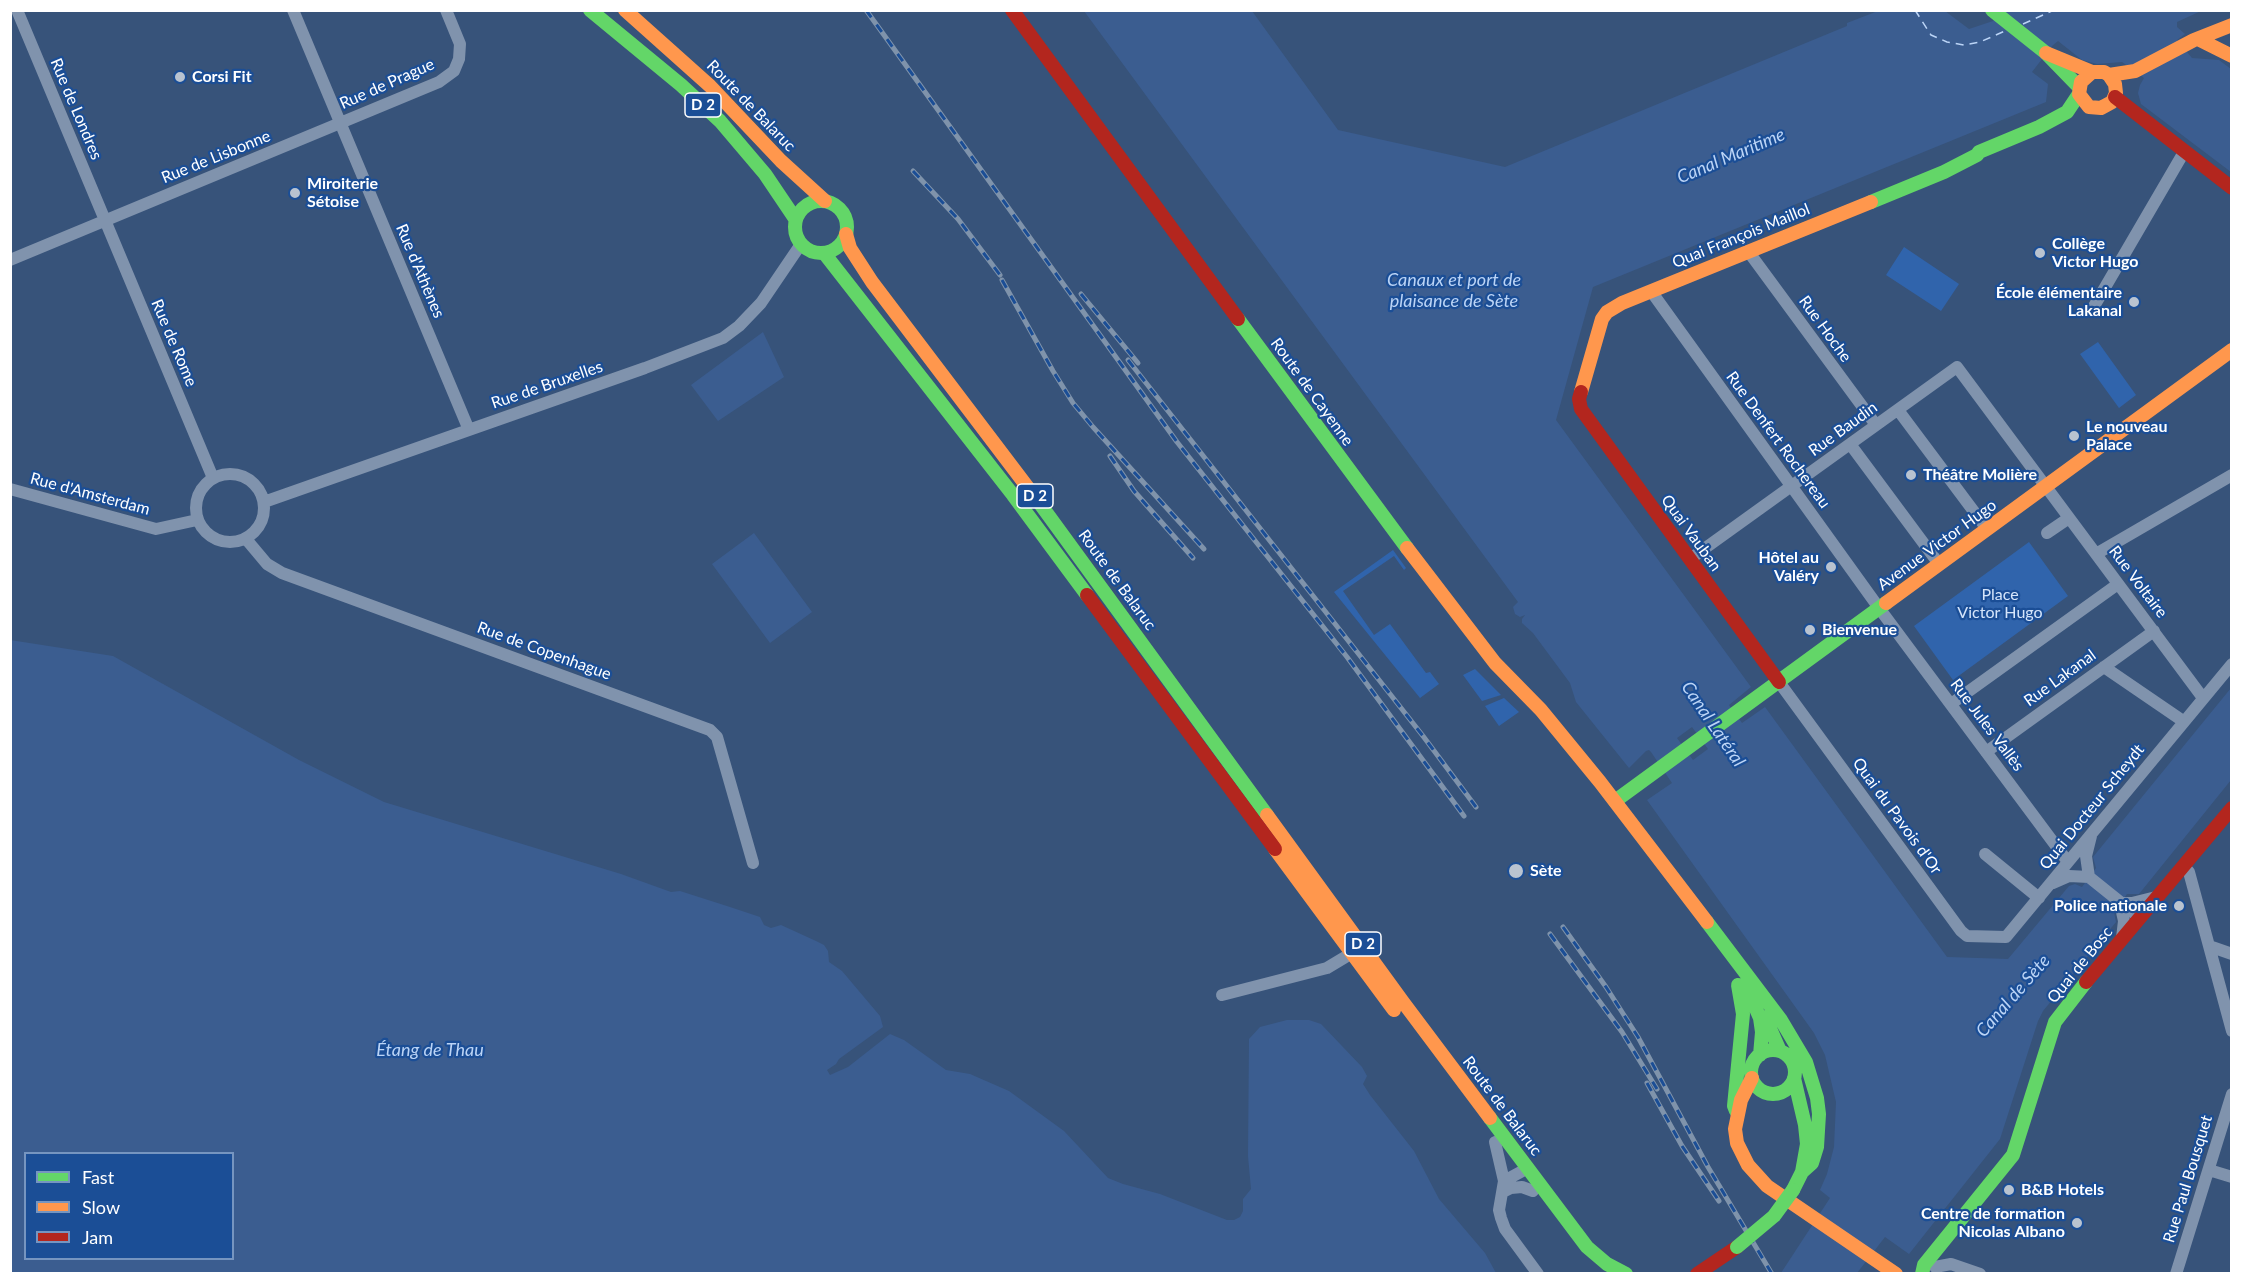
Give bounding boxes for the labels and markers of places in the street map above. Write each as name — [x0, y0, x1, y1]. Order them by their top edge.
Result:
place label: Corsi Fit — [192, 67, 252, 87]
marker: Corsi Fit — [173, 70, 187, 84]
place label: Miroiterie Sétoise — [307, 174, 378, 212]
marker: Miroiterie Sétoise — [288, 186, 302, 200]
place label: Collège Victor Hugo — [2052, 234, 2139, 272]
marker: Collège Victor Hugo — [2033, 246, 2047, 260]
place label: École élémentaire Lakanal — [1996, 283, 2122, 321]
marker: École élémentaire Lakanal — [2127, 295, 2141, 309]
place label: Le nouveau Palace — [2086, 417, 2167, 455]
marker: Le nouveau Palace — [2067, 429, 2081, 443]
place label: Théâtre Molière — [1923, 465, 2037, 485]
marker: Théâtre Molière — [1904, 468, 1918, 482]
place label: Hôtel au Valéry — [1758, 548, 1819, 586]
marker: Hôtel au Valéry — [1824, 560, 1838, 574]
place label: Bienvenue — [1822, 620, 1897, 640]
marker: Bienvenue — [1803, 623, 1817, 637]
place label: Sète — [1530, 861, 1562, 881]
marker: Sète — [1507, 862, 1525, 880]
place label: Police nationale — [2054, 896, 2167, 916]
marker: Police nationale — [2172, 899, 2186, 913]
place label: B&B Hotels — [2021, 1180, 2104, 1200]
marker: B&B Hotels — [2002, 1183, 2016, 1197]
place label: Centre de formation Nicolas Albano — [1921, 1204, 2065, 1242]
marker: Centre de formation Nicolas Albano — [2070, 1216, 2084, 1230]

